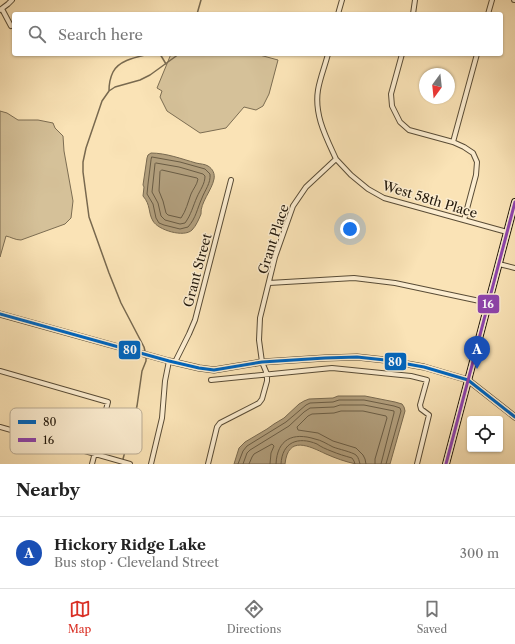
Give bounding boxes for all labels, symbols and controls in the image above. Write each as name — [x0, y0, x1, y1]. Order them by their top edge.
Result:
search box — [12, 12, 503, 56]
icon: search — [26, 23, 48, 45]
text: Search here — [58, 25, 143, 44]
north arrow — [419, 68, 455, 104]
street label: West 58th Place — [380, 177, 479, 221]
street label: Grant Place — [254, 202, 292, 276]
your location — [340, 219, 360, 239]
street label: Grant Street — [179, 231, 215, 309]
line badge: 16 — [477, 294, 500, 314]
text: 16 — [482, 297, 494, 311]
pin: A — [464, 336, 490, 369]
line badge: 80 — [118, 340, 141, 360]
text: 80 — [123, 343, 137, 357]
line badge: 80 — [384, 352, 407, 371]
text: 80 — [388, 355, 402, 369]
legend — [10, 408, 142, 454]
text: 80 — [43, 415, 57, 429]
map controls — [467, 416, 503, 452]
button: locate — [467, 416, 503, 452]
text: 16 — [43, 433, 55, 447]
text: Nearby — [16, 480, 80, 500]
text: Hickory Ridge Lake — [54, 535, 206, 554]
text: A — [24, 545, 34, 561]
text: 300 m — [460, 545, 499, 561]
text: Bus stop · Cleveland Street — [54, 554, 219, 570]
tab: Map — [68, 598, 91, 636]
tab: Directions — [227, 598, 281, 636]
tab: Saved — [417, 598, 447, 636]

